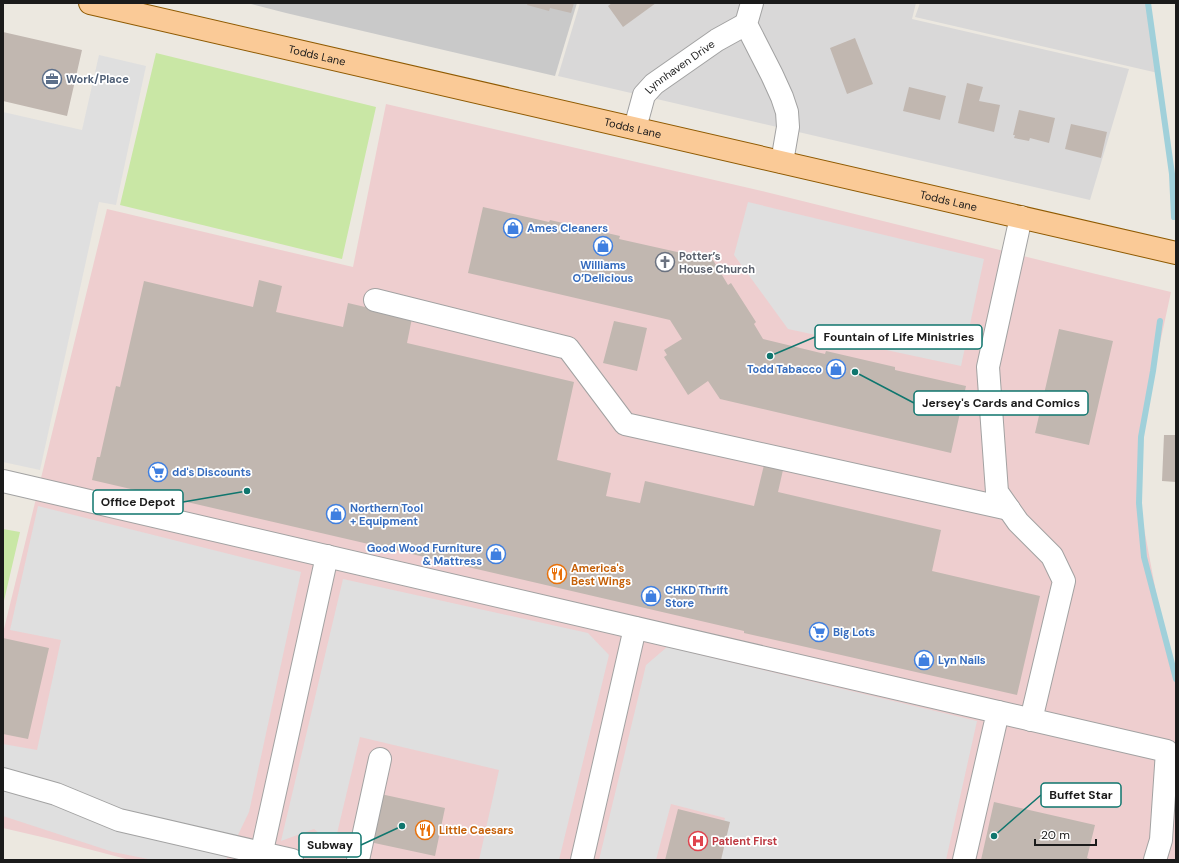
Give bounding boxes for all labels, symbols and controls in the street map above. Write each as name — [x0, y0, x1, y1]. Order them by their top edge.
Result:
street label: Lynnhaven Drive — [642, 37, 717, 97]
street label: Todds Lane — [287, 42, 347, 69]
office icon: Work/Place — [41, 68, 63, 90]
place label: Work/Place — [66, 72, 129, 86]
street label: Todds Lane — [603, 115, 663, 141]
street label: Todds Lane — [919, 187, 979, 214]
shop icon: Ames Cleaners — [502, 217, 524, 239]
place label: Ames Cleaners — [527, 221, 608, 235]
shop icon: Williams O’Delicious — [592, 235, 614, 257]
place label: Potter’s House Church — [679, 249, 755, 276]
church icon: Potter’s House Church — [654, 251, 676, 273]
place label: Williams O’Delicious — [573, 258, 634, 285]
callout: Fountain of Life Ministries — [815, 325, 982, 349]
text: Fountain of Life Ministries — [824, 329, 974, 345]
shop icon: Todd Tabacco — [825, 358, 847, 380]
place label: Todd Tabacco — [747, 362, 822, 376]
callout: Jersey's Cards and Comics — [914, 391, 1088, 415]
text: Jersey's Cards and Comics — [922, 395, 1080, 411]
supermarket icon: dd's Discounts — [147, 461, 169, 483]
place label: dd's Discounts — [172, 465, 251, 479]
callout: Office Depot — [93, 490, 183, 514]
text: Office Depot — [101, 494, 175, 510]
place label: Northern Tool + Equipment — [350, 501, 423, 528]
shop icon: Northern Tool + Equipment — [325, 503, 347, 525]
place label: Good Wood Furniture & Mattress — [367, 541, 482, 568]
shop icon: Good Wood Furniture & Mattress — [485, 543, 507, 565]
place label: America's Best Wings — [571, 561, 631, 588]
restaurant icon: America's Best Wings — [546, 563, 568, 585]
place label: CHKD Thrift Store — [665, 583, 728, 610]
shop icon: CHKD Thrift Store — [640, 585, 662, 607]
supermarket icon: Big Lots — [808, 621, 830, 643]
place label: Big Lots — [833, 625, 875, 639]
shop icon: Lyn Nails — [913, 649, 935, 671]
place label: Lyn Nails — [938, 653, 986, 667]
callout: Buffet Star — [1041, 783, 1121, 807]
text: Buffet Star — [1049, 787, 1113, 803]
restaurant icon: Little Caesars — [414, 819, 436, 841]
scale bar — [1035, 821, 1096, 847]
place label: Little Caesars — [439, 823, 514, 837]
text: 20 m — [1041, 827, 1070, 843]
hospital icon: Patient First — [687, 830, 709, 852]
callout: Subway — [299, 833, 361, 857]
place label: Patient First — [712, 834, 778, 848]
text: Subway — [307, 837, 354, 853]

